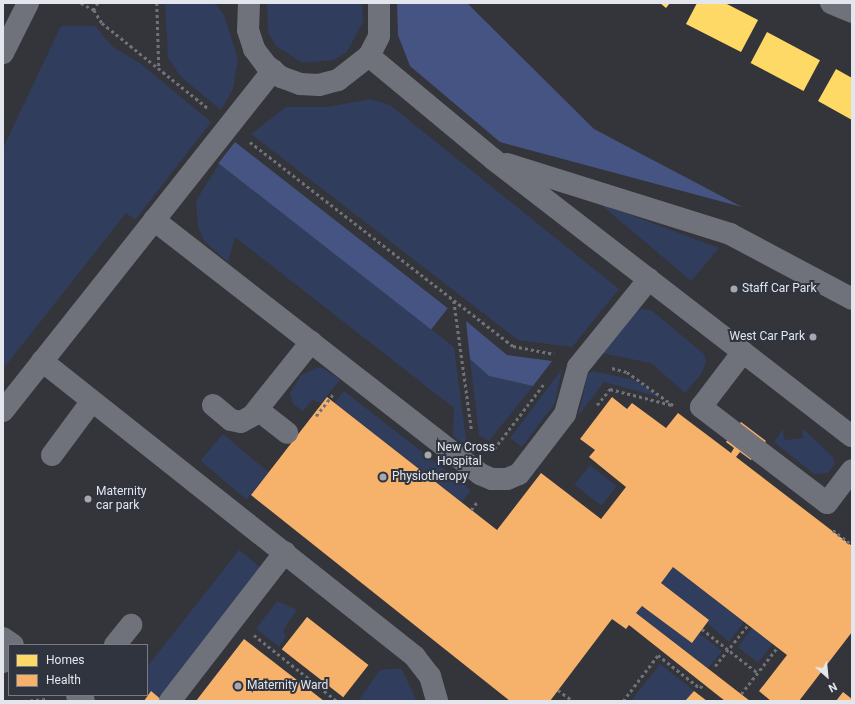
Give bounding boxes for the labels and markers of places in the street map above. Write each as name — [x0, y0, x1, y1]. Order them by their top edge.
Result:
place label: Staff Car Park — [742, 282, 816, 296]
marker: Staff Car Park — [729, 284, 739, 294]
place label: West Car Park — [730, 330, 805, 344]
marker: West Car Park — [808, 332, 818, 342]
place label: New Cross Hospital — [437, 441, 495, 469]
marker: New Cross Hospital — [422, 449, 434, 461]
place label: Physiotheropy — [392, 470, 468, 484]
marker: Physiotheropy — [377, 471, 389, 483]
place label: Maternity car park — [96, 485, 147, 513]
marker: Maternity car park — [83, 494, 93, 504]
place label: Maternity Ward — [247, 679, 328, 693]
marker: Maternity Ward — [232, 680, 244, 692]

